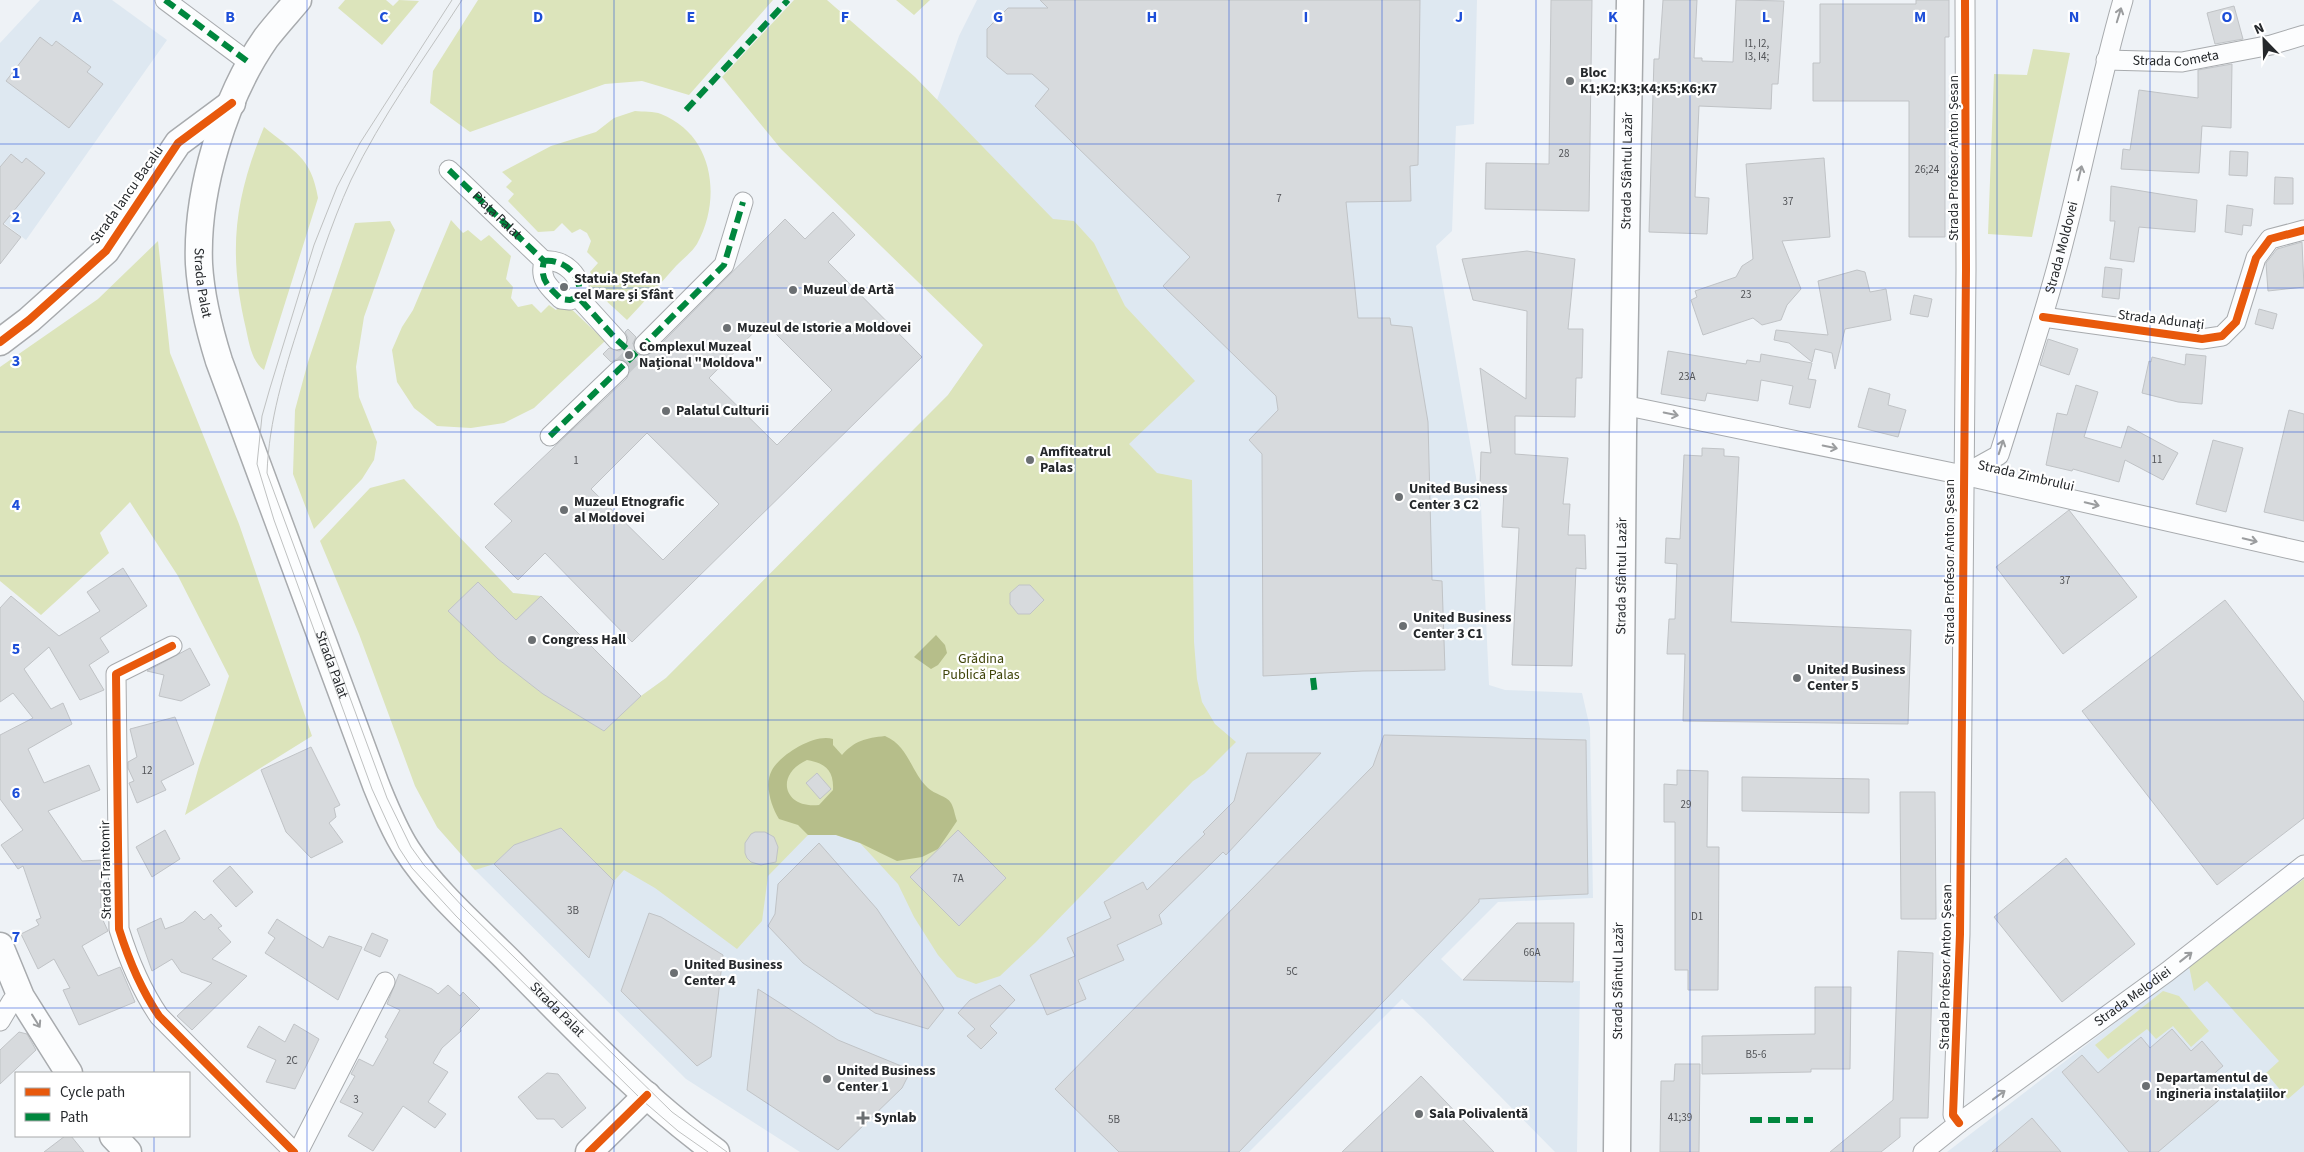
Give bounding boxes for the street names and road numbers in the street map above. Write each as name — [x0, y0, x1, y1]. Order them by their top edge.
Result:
street label: Strada Cometa — [2132, 45, 2221, 72]
street label: Strada Profesor Anton Șesan — [1944, 75, 1964, 241]
street label: Strada Sfântul Lazăr — [1616, 112, 1638, 230]
street label: Strada Iancu Bacalu — [86, 142, 168, 248]
street label: Piața Palat — [467, 187, 526, 245]
street label: Strada Moldovei — [2040, 199, 2083, 296]
street label: Strada Palat — [189, 248, 217, 320]
street label: Strada Adunați — [2117, 305, 2205, 335]
street label: Strada Zimbrului — [1976, 455, 2076, 497]
street label: Strada Profesor Anton Șesan — [1940, 479, 1960, 645]
street label: Strada Sfântul Lazăr — [1611, 517, 1632, 635]
street label: Strada Palat — [310, 628, 353, 701]
street label: Strada Trantomir — [95, 820, 117, 920]
street label: Strada Profesor Anton Șesan — [1935, 884, 1957, 1050]
street label: Strada Sfântul Lazăr — [1608, 922, 1629, 1040]
street label: Strada Melodiei — [2090, 962, 2176, 1032]
street label: Strada Palat — [525, 977, 589, 1042]

